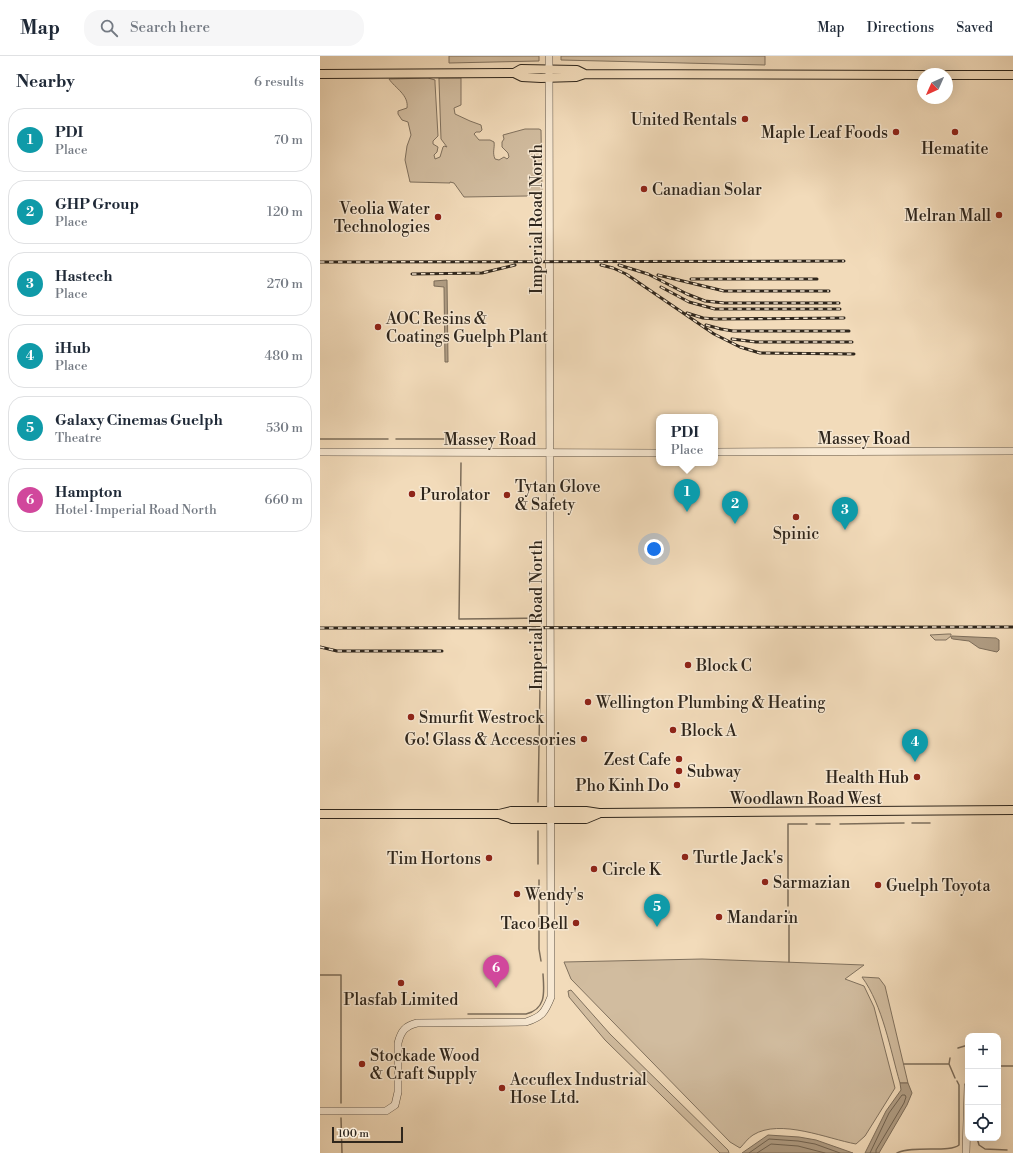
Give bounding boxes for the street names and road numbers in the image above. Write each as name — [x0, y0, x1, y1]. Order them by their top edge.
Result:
street label: Imperial Road North — [527, 144, 547, 294]
street label: Massey Road — [818, 429, 910, 449]
street label: Massey Road — [444, 430, 536, 450]
street label: Imperial Road North — [527, 540, 547, 690]
street label: Woodlawn Road West — [729, 789, 882, 809]

